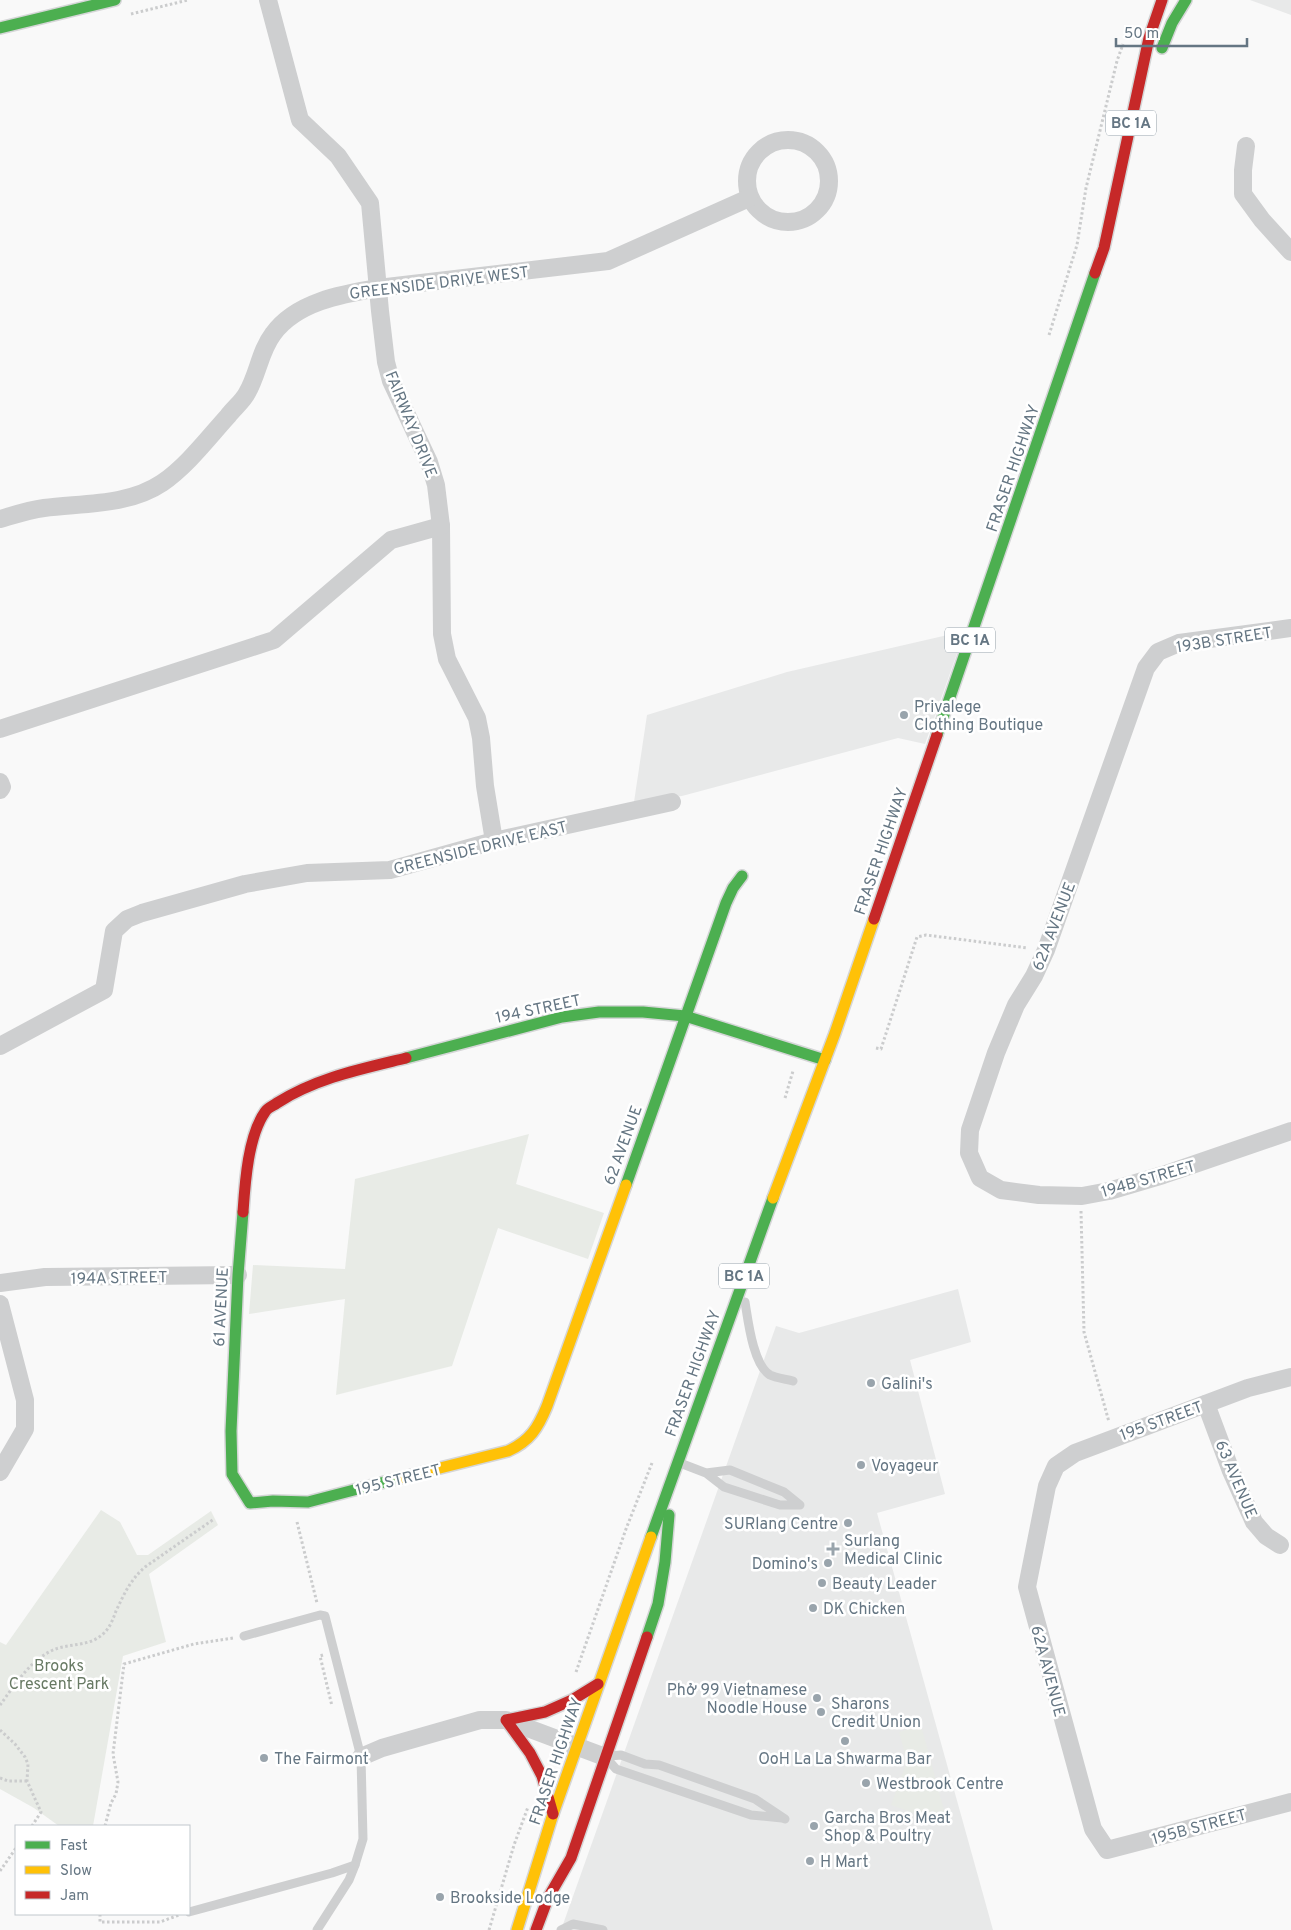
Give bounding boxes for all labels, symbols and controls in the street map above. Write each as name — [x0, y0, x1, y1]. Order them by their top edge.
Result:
scale bar — [1116, 15, 1247, 47]
text: 50 m — [1124, 25, 1159, 44]
road number: BC 1A — [1106, 110, 1156, 136]
street label: GREENSIDE DRIVE WEST — [348, 263, 530, 305]
street label: FAIRWAY DRIVE — [380, 368, 441, 481]
street label: FRASER HIGHWAY — [983, 402, 1045, 535]
street label: 193B STREET — [1175, 624, 1274, 658]
road number: BC 1A — [945, 628, 995, 652]
place label: Privalege Clothing Boutique — [914, 698, 1043, 736]
marker: Privalege Clothing Boutique — [898, 709, 910, 721]
street label: FRASER HIGHWAY — [851, 785, 913, 918]
street label: GREENSIDE DRIVE EAST — [392, 818, 569, 880]
street label: 62A AVENUE — [1029, 879, 1081, 974]
street label: 194 STREET — [494, 991, 583, 1029]
street label: 62 AVENUE — [600, 1103, 648, 1188]
street label: 194B STREET — [1099, 1157, 1198, 1203]
road number: BC 1A — [719, 1264, 769, 1288]
street label: 61 AVENUE — [210, 1267, 234, 1347]
street label: 194A STREET — [71, 1268, 168, 1290]
street label: FRASER HIGHWAY — [662, 1308, 726, 1440]
place label: Galini's — [881, 1375, 933, 1395]
marker: Galini's — [865, 1377, 877, 1389]
street label: 195 STREET — [1117, 1398, 1206, 1446]
street label: 63 AVENUE — [1210, 1438, 1261, 1522]
place label: Voyageur — [871, 1457, 938, 1477]
marker: Voyageur — [855, 1459, 867, 1471]
street label: 195 STREET — [354, 1461, 443, 1501]
place label: SURlang Centre — [724, 1515, 838, 1535]
marker: SURlang Centre — [842, 1517, 854, 1529]
place label: Surlang Medical Clinic — [844, 1532, 943, 1570]
marker: Surlang Medical Clinic — [826, 1542, 840, 1556]
place label: Domino's — [752, 1555, 818, 1575]
marker: Domino's — [822, 1557, 834, 1569]
place label: Beauty Leader — [832, 1575, 937, 1595]
marker: Beauty Leader — [816, 1577, 828, 1589]
place label: DK Chicken — [823, 1600, 905, 1620]
marker: DK Chicken — [807, 1602, 819, 1614]
street label: 62A AVENUE — [1025, 1624, 1069, 1719]
park label: Brooks Crescent Park — [9, 1657, 109, 1695]
place label: Phở 99 Vietnamese Noodle House — [667, 1681, 807, 1719]
marker: Phở 99 Vietnamese Noodle House — [811, 1692, 823, 1704]
street label: FRASER HIGHWAY — [526, 1695, 588, 1828]
place label: Sharons Credit Union — [831, 1695, 921, 1733]
marker: Sharons Credit Union — [815, 1706, 827, 1718]
marker: OoH La La Shwarma Bar — [839, 1735, 851, 1747]
place label: The Fairmont — [274, 1750, 369, 1770]
place label: OoH La La Shwarma Bar — [758, 1750, 932, 1770]
marker: The Fairmont — [258, 1752, 270, 1764]
place label: Westbrook Centre — [876, 1775, 1004, 1795]
marker: Westbrook Centre — [860, 1777, 872, 1789]
street label: 195B STREET — [1150, 1806, 1249, 1850]
place label: Garcha Bros Meat Shop & Poultry — [824, 1809, 951, 1847]
marker: Garcha Bros Meat Shop & Poultry — [808, 1820, 820, 1832]
legend — [15, 1825, 190, 1915]
text: Fast — [60, 1837, 88, 1856]
place label: H Mart — [820, 1853, 868, 1873]
marker: H Mart — [804, 1855, 816, 1867]
text: Slow — [60, 1862, 92, 1881]
text: Jam — [60, 1887, 89, 1906]
place label: Brookside Lodge — [450, 1889, 570, 1909]
marker: Brookside Lodge — [434, 1891, 446, 1903]

